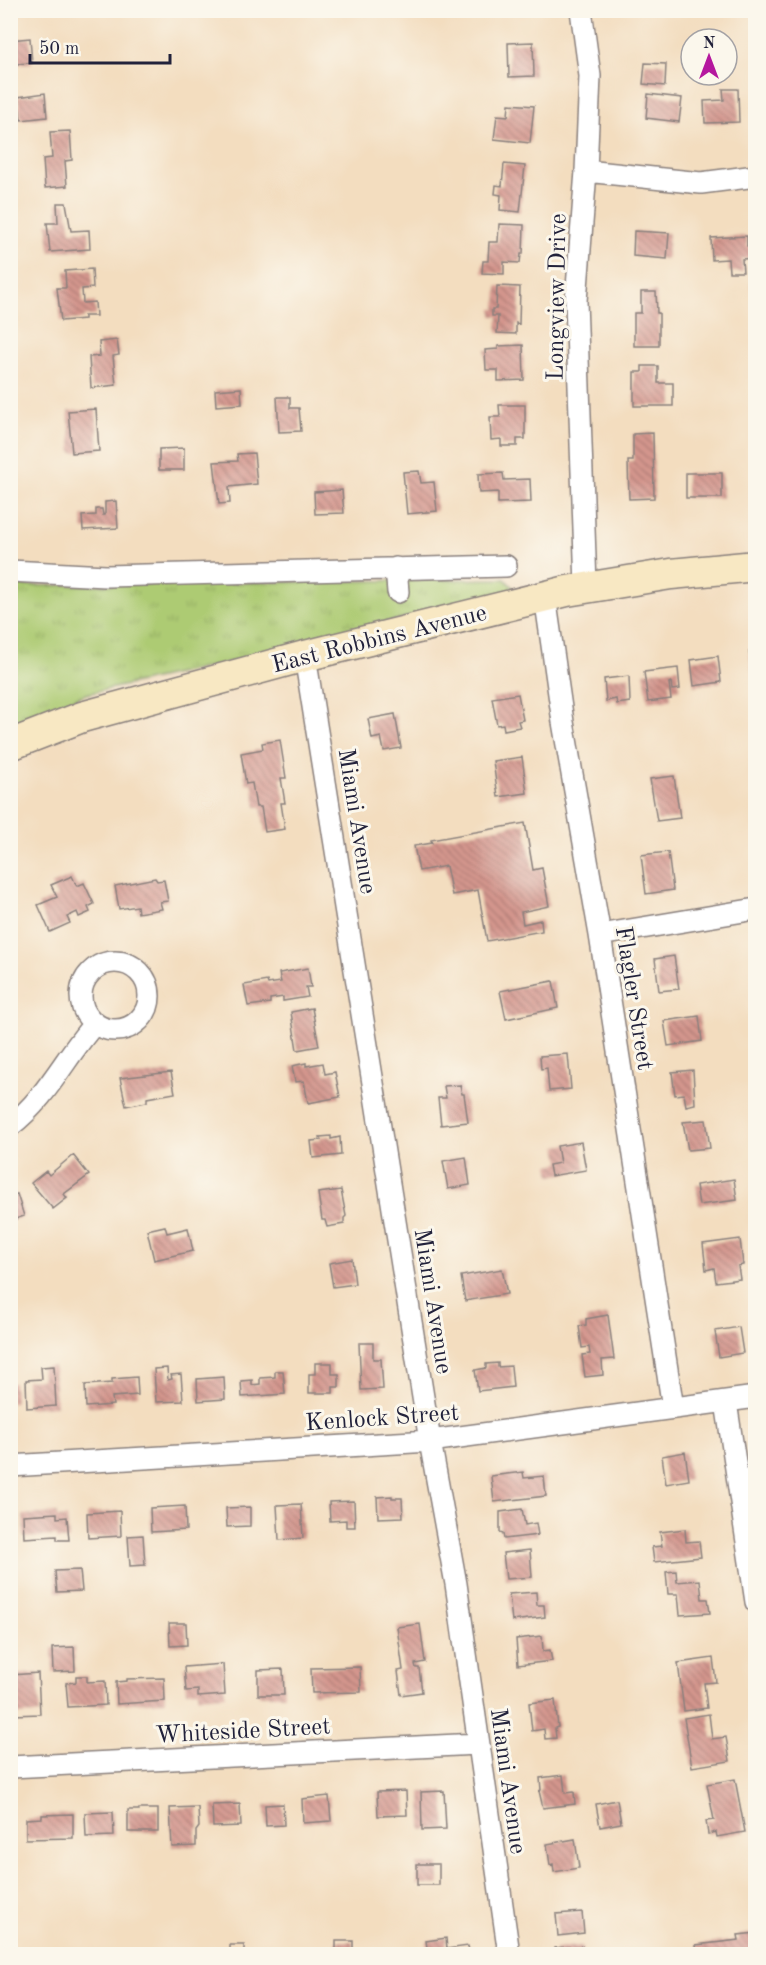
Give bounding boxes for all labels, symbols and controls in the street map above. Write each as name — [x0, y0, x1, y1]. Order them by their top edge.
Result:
scale bar — [30, 27, 170, 65]
north arrow — [679, 27, 739, 87]
text: N — [703, 36, 716, 52]
text: 50 m — [39, 40, 79, 58]
street label: Longview Drive — [545, 213, 571, 381]
street label: East Robbins Avenue — [270, 602, 489, 678]
street label: Miami Avenue — [333, 747, 379, 896]
street label: Flagler Street — [610, 925, 656, 1072]
street label: Miami Avenue — [409, 1227, 455, 1376]
street label: Kenlock Street — [305, 1402, 460, 1436]
street label: Miami Avenue — [485, 1707, 529, 1856]
street label: Whiteside Street — [155, 1715, 331, 1749]

